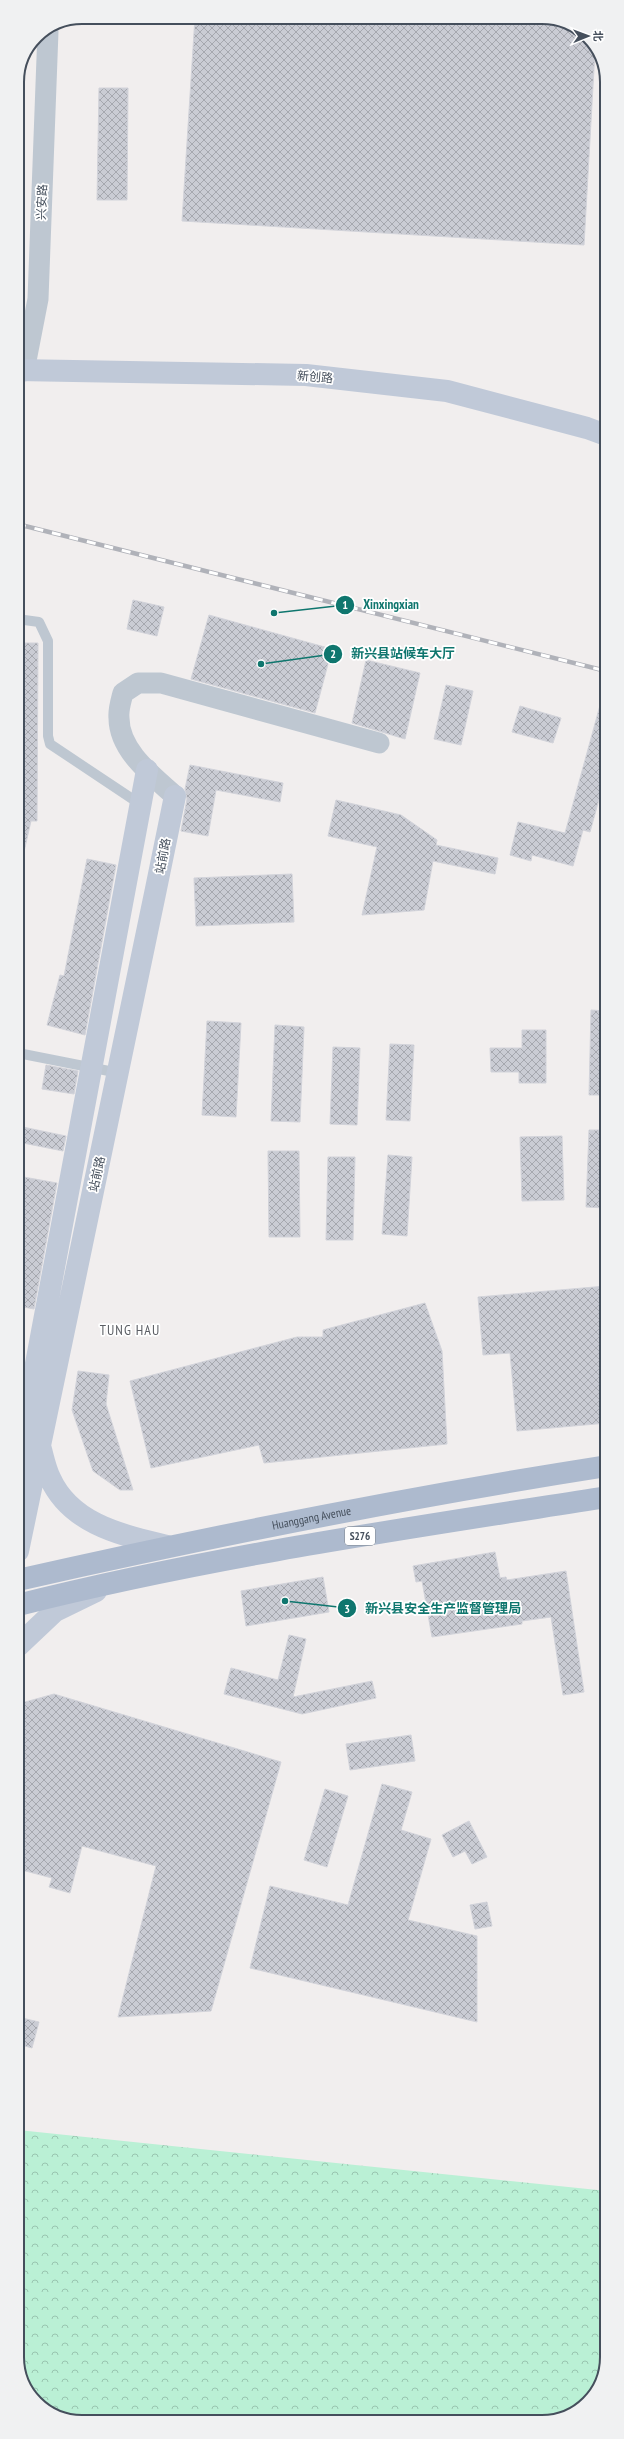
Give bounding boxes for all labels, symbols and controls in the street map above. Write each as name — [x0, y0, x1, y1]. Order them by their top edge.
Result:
north arrow — [568, 16, 608, 56]
text: 北 — [591, 30, 605, 41]
street label: 兴安路 — [33, 184, 50, 220]
street label: 新创路 — [296, 367, 334, 386]
callout: Xinxingxian — [335, 592, 427, 617]
text: Xinxingxian — [363, 596, 419, 613]
text: 1 — [342, 597, 348, 612]
callout: 新兴县站候车大厅 — [323, 641, 463, 666]
text: 新兴县站候车大厅 — [351, 645, 455, 662]
text: 2 — [330, 646, 336, 661]
street label: 站前路 — [152, 837, 173, 875]
street label: 站前路 — [85, 1155, 108, 1193]
district label: TUNG HAU — [100, 1321, 160, 1339]
street label: Huanggang Avenue — [271, 1503, 352, 1533]
road number: S276 — [345, 1527, 375, 1545]
callout: 新兴县安全生产监督管理局 — [337, 1596, 529, 1621]
text: 新兴县安全生产监督管理局 — [365, 1600, 521, 1617]
text: 3 — [344, 1601, 350, 1616]

